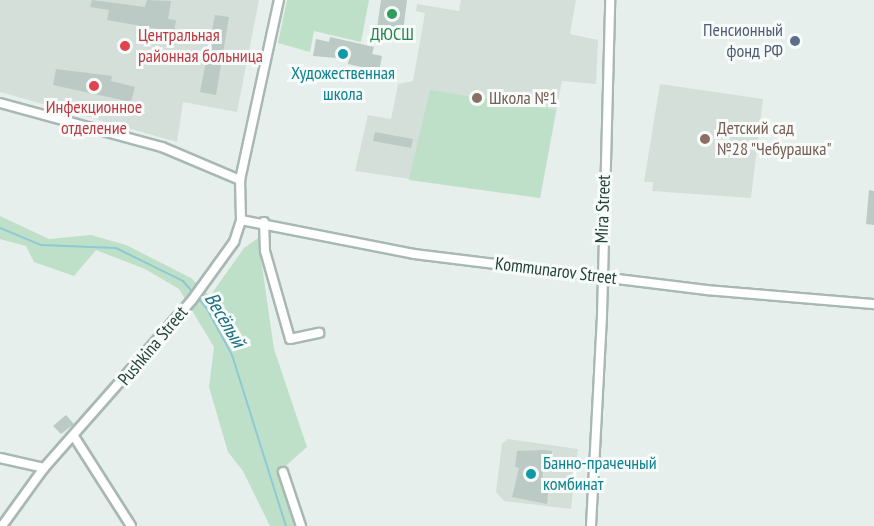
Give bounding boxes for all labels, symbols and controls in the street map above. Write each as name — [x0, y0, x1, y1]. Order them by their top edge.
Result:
marker: ДЮСШ — [385, 7, 399, 21]
place label: Пенсионный фонд РФ — [703, 20, 783, 63]
place label: ДЮСШ — [370, 23, 414, 45]
place label: Центральная районная больница — [138, 25, 263, 68]
marker: Пенсионный фонд РФ — [788, 34, 802, 48]
marker: Центральная районная больница — [116, 37, 134, 55]
marker: Художественная школа — [336, 47, 350, 61]
place label: Художественная школа — [291, 63, 395, 106]
marker: Инфекционное отделение — [85, 77, 103, 95]
place label: Школа №1 — [489, 87, 557, 109]
marker: Школа №1 — [470, 91, 484, 105]
place label: Инфекционное отделение — [46, 97, 142, 140]
place label: Детский сад №28 "Чебурашка" — [717, 118, 833, 160]
marker: Детский сад №28 "Чебурашка" — [698, 132, 712, 146]
street label: Mira Street — [591, 174, 615, 244]
street label: Kommunarov Street — [494, 253, 618, 289]
water label: Весёлый — [199, 288, 251, 352]
street label: Pushkina Street — [114, 302, 192, 390]
place label: Банно-прачечный комбинат — [543, 453, 657, 496]
marker: Банно-прачечный комбинат — [524, 467, 538, 481]

